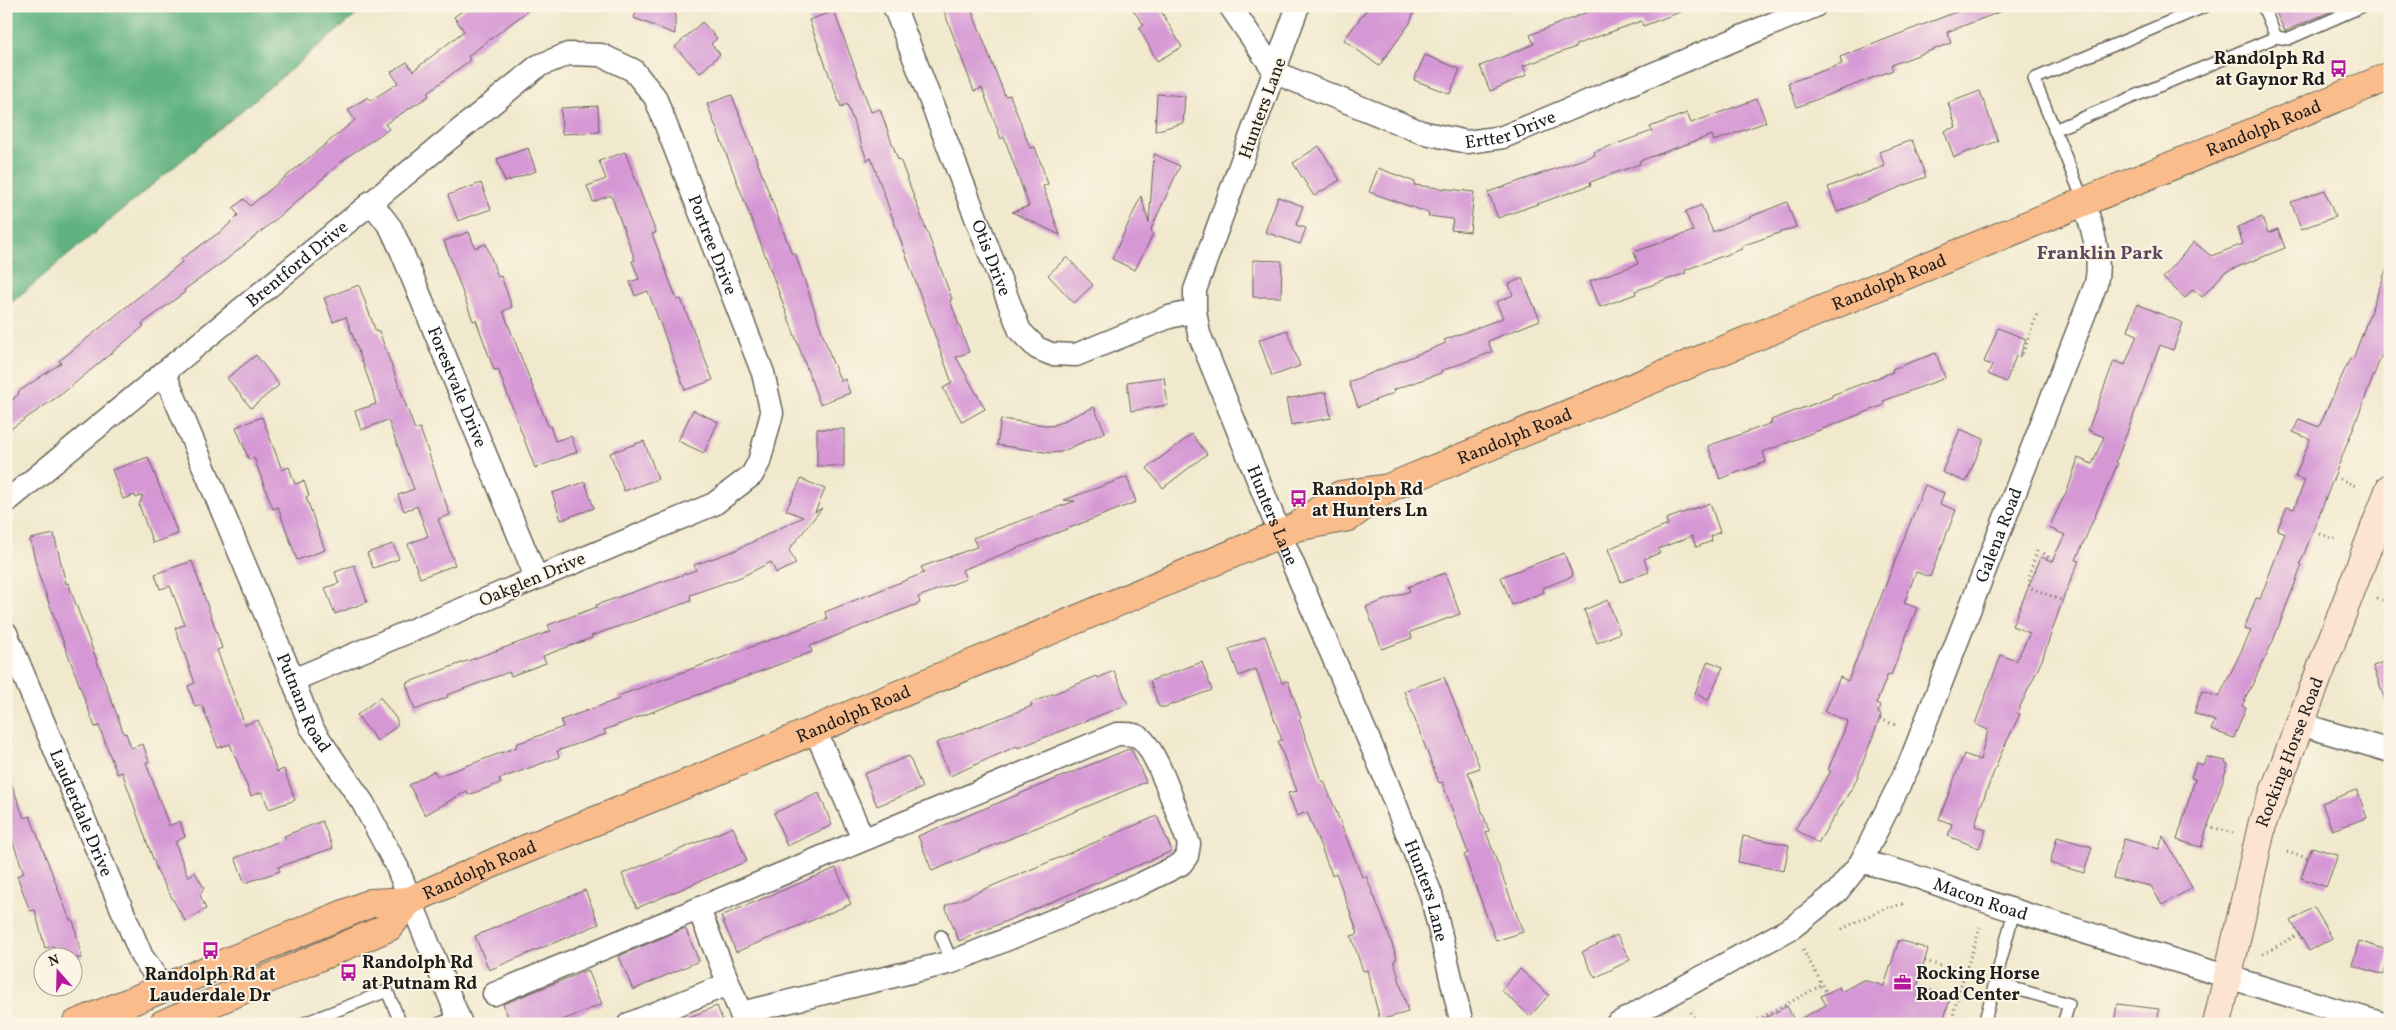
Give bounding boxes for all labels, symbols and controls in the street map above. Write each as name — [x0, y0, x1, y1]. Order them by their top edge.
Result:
place label: Randolph Rd at Gaynor Rd — [2214, 47, 2325, 93]
street label: Hunters Lane — [1233, 54, 1293, 163]
bus stop icon: Randolph Rd at Gaynor Rd — [2329, 58, 2349, 78]
street label: Randolph Road — [2203, 95, 2325, 164]
street label: Ertter Drive — [1463, 105, 1560, 156]
street label: Portree Drive — [681, 191, 742, 299]
street label: Brentford Drive — [241, 215, 354, 314]
street label: Otis Drive — [964, 216, 1016, 300]
district label: Franklin Park — [2037, 241, 2164, 267]
street label: Randolph Road — [1828, 249, 1951, 318]
street label: Forestvale Drive — [420, 323, 492, 452]
street label: Randolph Road — [1454, 403, 1576, 472]
street label: Hunters Lane — [1239, 462, 1303, 570]
place label: Randolph Rd at Hunters Ln — [1312, 478, 1428, 524]
street label: Galena Road — [1970, 484, 2030, 587]
bus stop icon: Randolph Rd at Hunters Ln — [1288, 489, 1308, 509]
street label: Oakglen Drive — [476, 547, 590, 614]
street label: Putnam Road — [269, 650, 336, 758]
street label: Rocking Horse Road — [2251, 674, 2331, 831]
street label: Randolph Road — [793, 680, 915, 750]
street label: Lauderdale Drive — [42, 746, 118, 881]
street label: Randolph Road — [419, 835, 541, 907]
street label: Hunters Lane — [1397, 836, 1453, 944]
street label: Macon Road — [1929, 873, 2031, 928]
bus stop icon: Randolph Rd at Lauderdale Dr — [200, 941, 220, 961]
north arrow — [32, 948, 82, 998]
text: N — [46, 951, 62, 972]
place label: Randolph Rd at Putnam Rd — [362, 951, 477, 997]
bus stop icon: Randolph Rd at Putnam Rd — [338, 962, 358, 982]
place label: Rocking Horse Road Center — [1916, 962, 2040, 1008]
place label: Randolph Rd at Lauderdale Dr — [144, 963, 276, 1009]
office icon: Rocking Horse Road Center — [1892, 973, 1912, 993]

